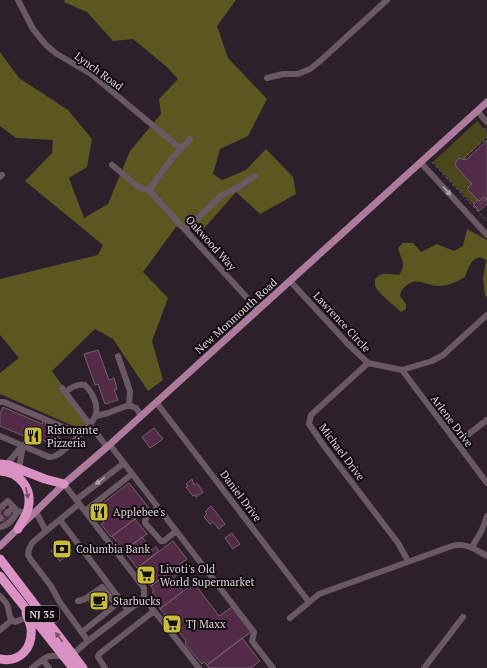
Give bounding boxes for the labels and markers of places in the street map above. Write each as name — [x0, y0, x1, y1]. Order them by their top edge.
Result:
place label: Ristorante Pizzeria — [47, 423, 99, 450]
restaurant icon: Ristorante Pizzeria — [22, 425, 44, 447]
restaurant icon: Applebee's — [88, 501, 110, 523]
place label: Applebee's — [113, 505, 166, 519]
bank icon: Columbia Bank — [51, 538, 73, 560]
place label: Columbia Bank — [76, 542, 150, 556]
place label: Livoti's Old World Supermarket — [160, 562, 255, 589]
supermarket icon: Livoti's Old World Supermarket — [135, 564, 157, 586]
cafe icon: Starbucks — [88, 590, 110, 612]
place label: Starbucks — [113, 594, 161, 608]
supermarket icon: TJ Maxx — [161, 613, 183, 635]
place label: TJ Maxx — [186, 617, 226, 631]

